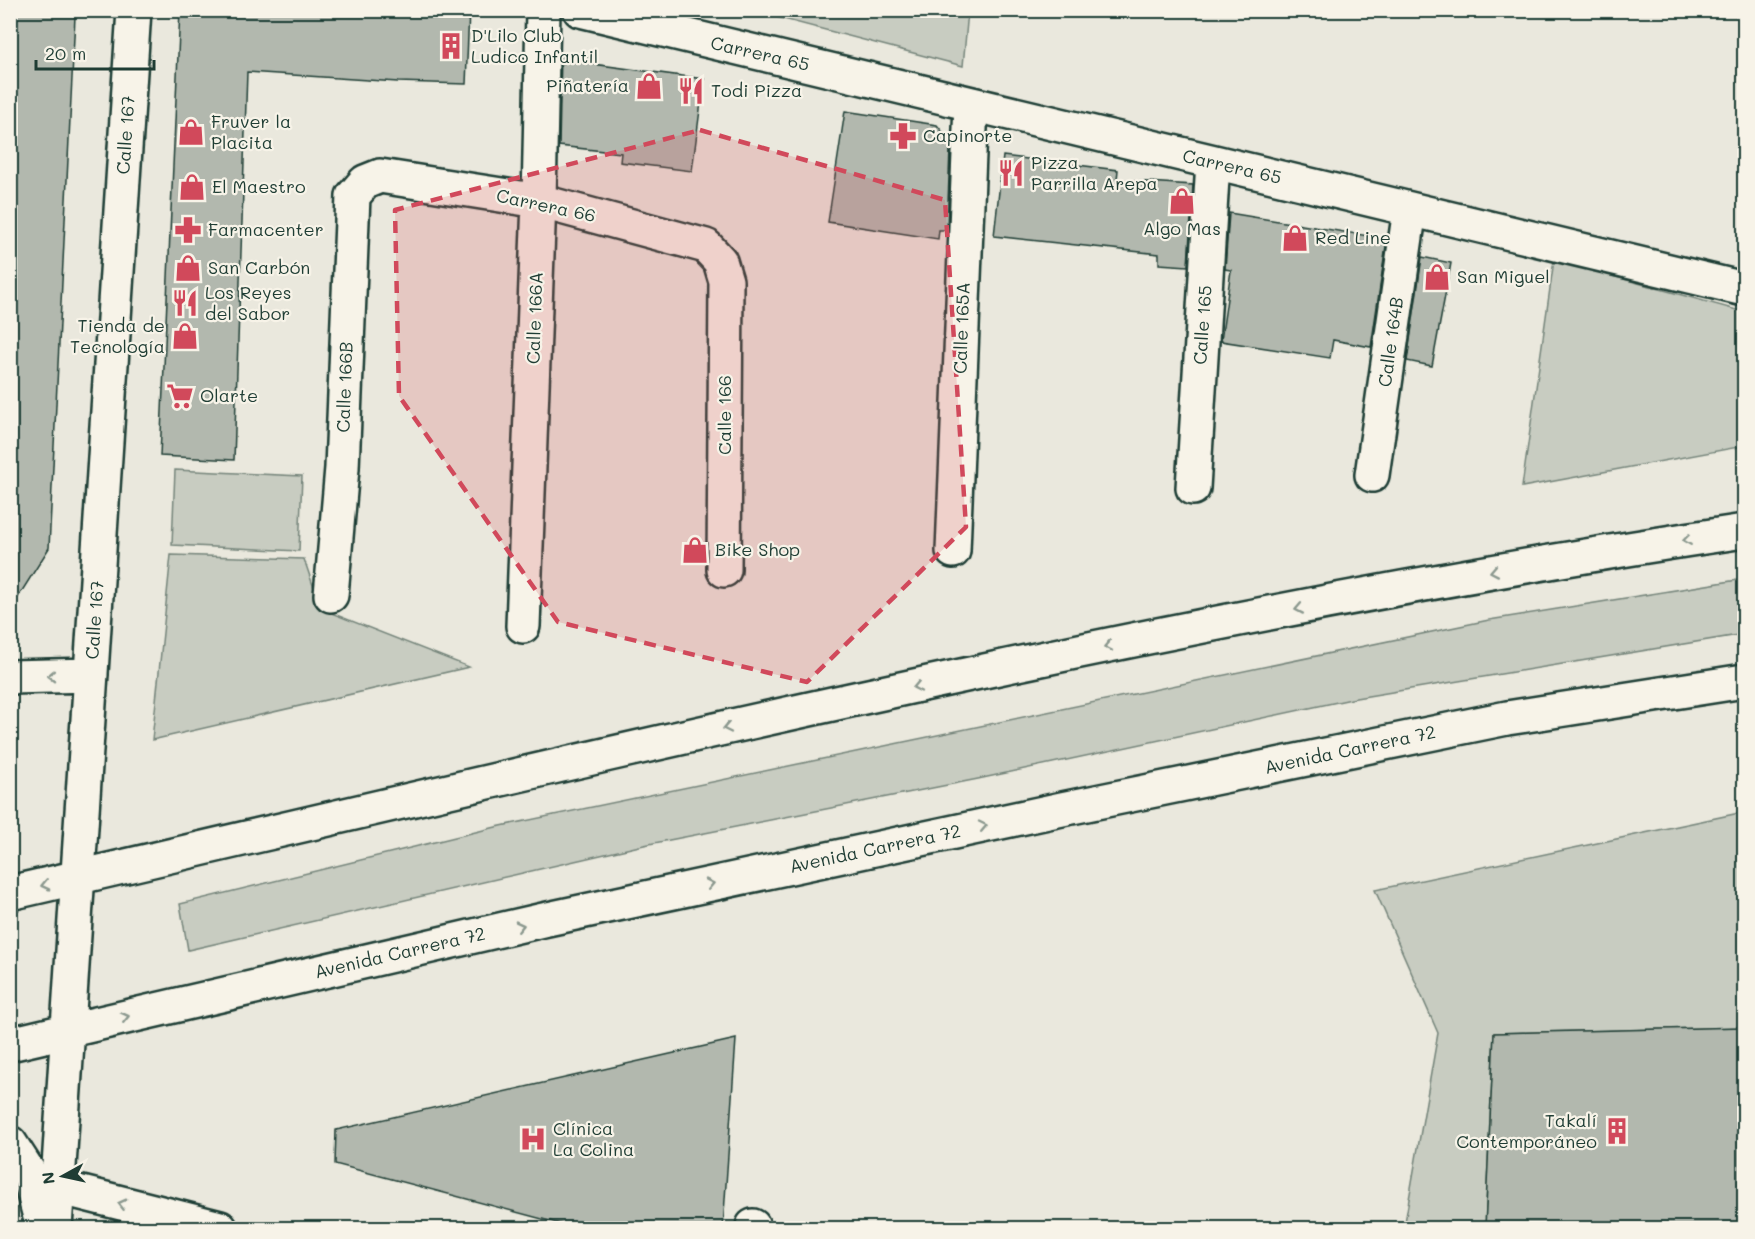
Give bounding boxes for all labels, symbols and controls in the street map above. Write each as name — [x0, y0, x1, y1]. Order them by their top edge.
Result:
place label: D'Lilo Club Ludico Infantil — [471, 23, 598, 68]
street label: Carrera 65 — [708, 30, 812, 76]
building icon: D'Lilo Club Ludico Infantil — [436, 31, 466, 61]
scale bar — [36, 33, 154, 71]
text: 20 m — [45, 41, 86, 65]
shop icon: Piñatería — [634, 71, 664, 101]
place label: Piñatería — [546, 73, 629, 97]
restaurant icon: Todi Pizza — [676, 76, 706, 106]
place label: Todi Pizza — [711, 78, 802, 102]
street label: Calle 167 — [110, 95, 140, 175]
place label: Fruver la Placita — [211, 109, 291, 154]
shop icon: Fruver la Placita — [176, 117, 206, 147]
pharmacy icon: Capinorte — [888, 121, 918, 151]
place label: Capinorte — [923, 123, 1012, 147]
street label: Carrera 65 — [1180, 143, 1284, 189]
place label: Pizza Parrilla Arepa — [1031, 150, 1158, 195]
restaurant icon: Pizza Parrilla Arepa — [996, 158, 1026, 188]
shop icon: El Maestro — [177, 172, 207, 202]
place label: El Maestro — [212, 174, 306, 198]
street label: Carrera 66 — [494, 183, 598, 227]
shop icon: Algo Mas — [1167, 186, 1197, 216]
pharmacy icon: Farmacenter — [173, 215, 203, 245]
place label: Algo Mas — [1143, 216, 1221, 240]
place label: Farmacenter — [208, 217, 324, 241]
shop icon: Red Line — [1280, 223, 1310, 253]
place label: Red Line — [1315, 225, 1391, 249]
shop icon: San Carbón — [173, 253, 203, 283]
place label: San Carbón — [208, 255, 310, 279]
shop icon: San Miguel — [1422, 262, 1452, 292]
place label: San Miguel — [1457, 264, 1550, 288]
street label: Calle 166A — [520, 271, 548, 364]
place label: Los Reyes del Sabor — [205, 280, 292, 325]
street label: Calle 165A — [947, 282, 975, 374]
street label: Calle 165 — [1187, 284, 1217, 365]
restaurant icon: Los Reyes del Sabor — [170, 288, 200, 318]
street label: Calle 164B — [1372, 295, 1408, 388]
place label: Tienda de Tecnología — [70, 313, 165, 358]
shop icon: Tienda de Tecnología — [170, 321, 200, 351]
street label: Calle 166B — [330, 341, 358, 433]
street label: Calle 166 — [712, 375, 736, 455]
supermarket icon: Olarte — [165, 381, 195, 411]
place label: Olarte — [200, 383, 258, 407]
one-way arrow — [1682, 533, 1691, 545]
shop icon: Bike Shop — [680, 535, 710, 565]
place label: Bike Shop — [715, 537, 800, 561]
one-way arrow — [1489, 564, 1499, 577]
street label: Calle 167 — [79, 580, 109, 660]
one-way arrow — [1295, 602, 1305, 615]
one-way arrow — [1103, 638, 1113, 651]
one-way arrow — [46, 670, 55, 683]
one-way arrow — [913, 680, 923, 693]
street label: Avenida Carrera 72 — [1262, 719, 1438, 779]
one-way arrow — [722, 721, 732, 734]
street label: Avenida Carrera 72 — [787, 818, 963, 878]
one-way arrow — [978, 820, 988, 833]
one-way arrow — [40, 878, 50, 891]
one-way arrow — [705, 879, 715, 892]
one-way arrow — [514, 920, 524, 933]
street label: Avenida Carrera 72 — [312, 921, 487, 983]
one-way arrow — [120, 1011, 130, 1024]
place label: Takalí Contemporáneo — [1456, 1108, 1597, 1153]
place label: Clínica La Colina — [553, 1116, 634, 1161]
building icon: Takalí Contemporáneo — [1602, 1116, 1632, 1146]
hospital icon: Clínica La Colina — [518, 1124, 548, 1154]
north arrow — [33, 1146, 93, 1206]
text: N — [36, 1171, 59, 1186]
one-way arrow — [118, 1198, 128, 1211]

